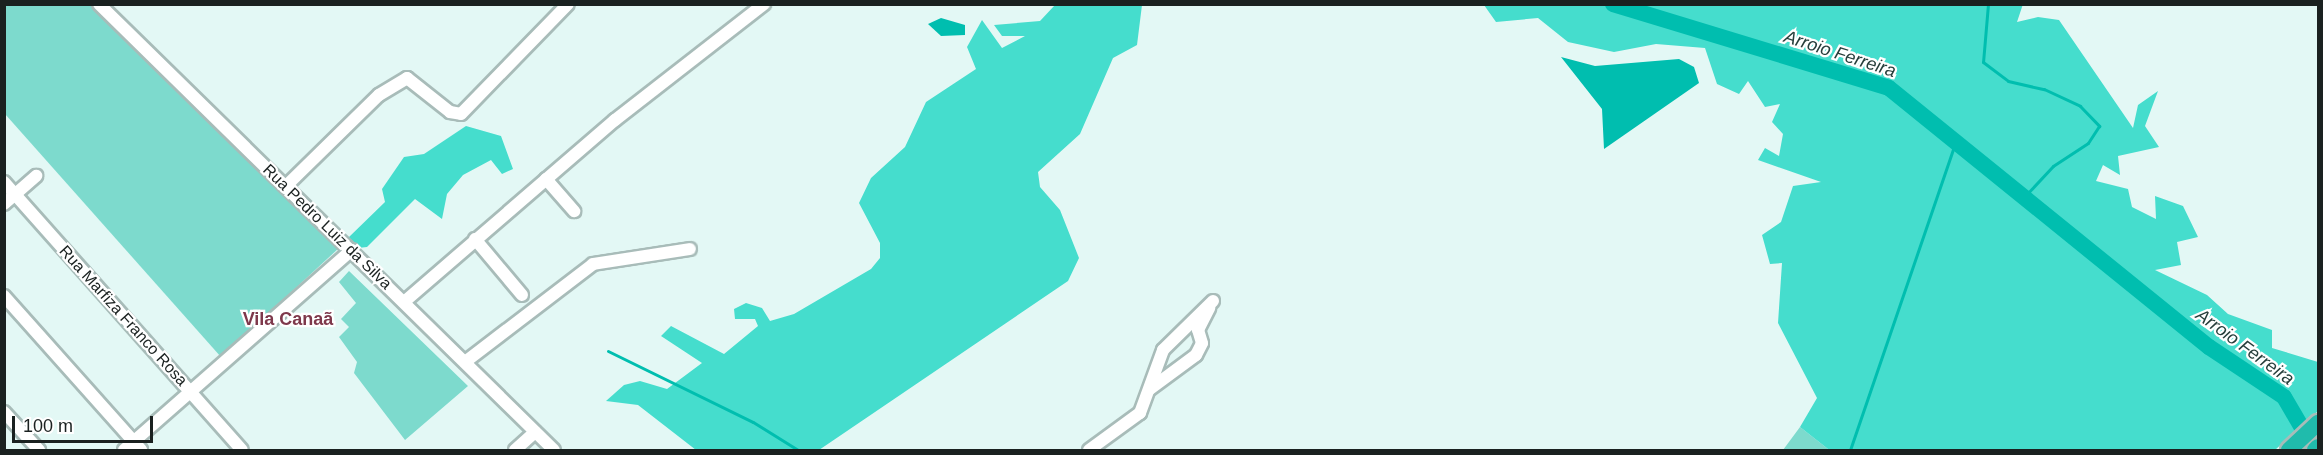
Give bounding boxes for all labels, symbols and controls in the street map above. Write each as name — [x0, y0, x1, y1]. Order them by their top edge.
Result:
water label: Arroio Ferreira — [1781, 26, 1899, 82]
street label: Rua Pedro Luiz da Silva — [259, 160, 395, 294]
street label: Rua Marfiza Franco Rosa — [55, 242, 191, 390]
water label: Arroio Ferreira — [2192, 304, 2298, 390]
district label: Vila Canaã — [243, 308, 333, 330]
scale bar — [15, 404, 156, 442]
text: 100 m — [23, 416, 73, 436]

